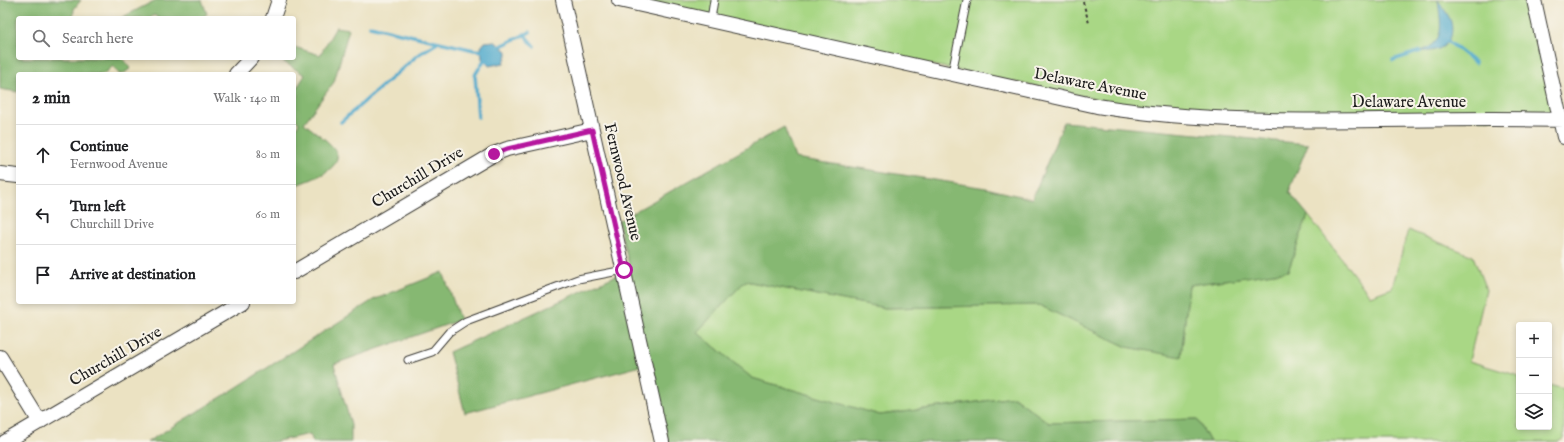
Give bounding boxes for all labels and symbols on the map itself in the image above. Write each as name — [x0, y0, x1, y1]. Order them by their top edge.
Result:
street label: Delaware Avenue — [1032, 64, 1148, 106]
street label: Delaware Avenue — [1352, 93, 1466, 113]
street label: Fernwood Avenue — [599, 121, 645, 243]
street label: Churchill Drive — [369, 143, 467, 213]
route end — [485, 145, 503, 163]
route start — [615, 261, 633, 279]
street label: Churchill Drive — [66, 323, 166, 391]

